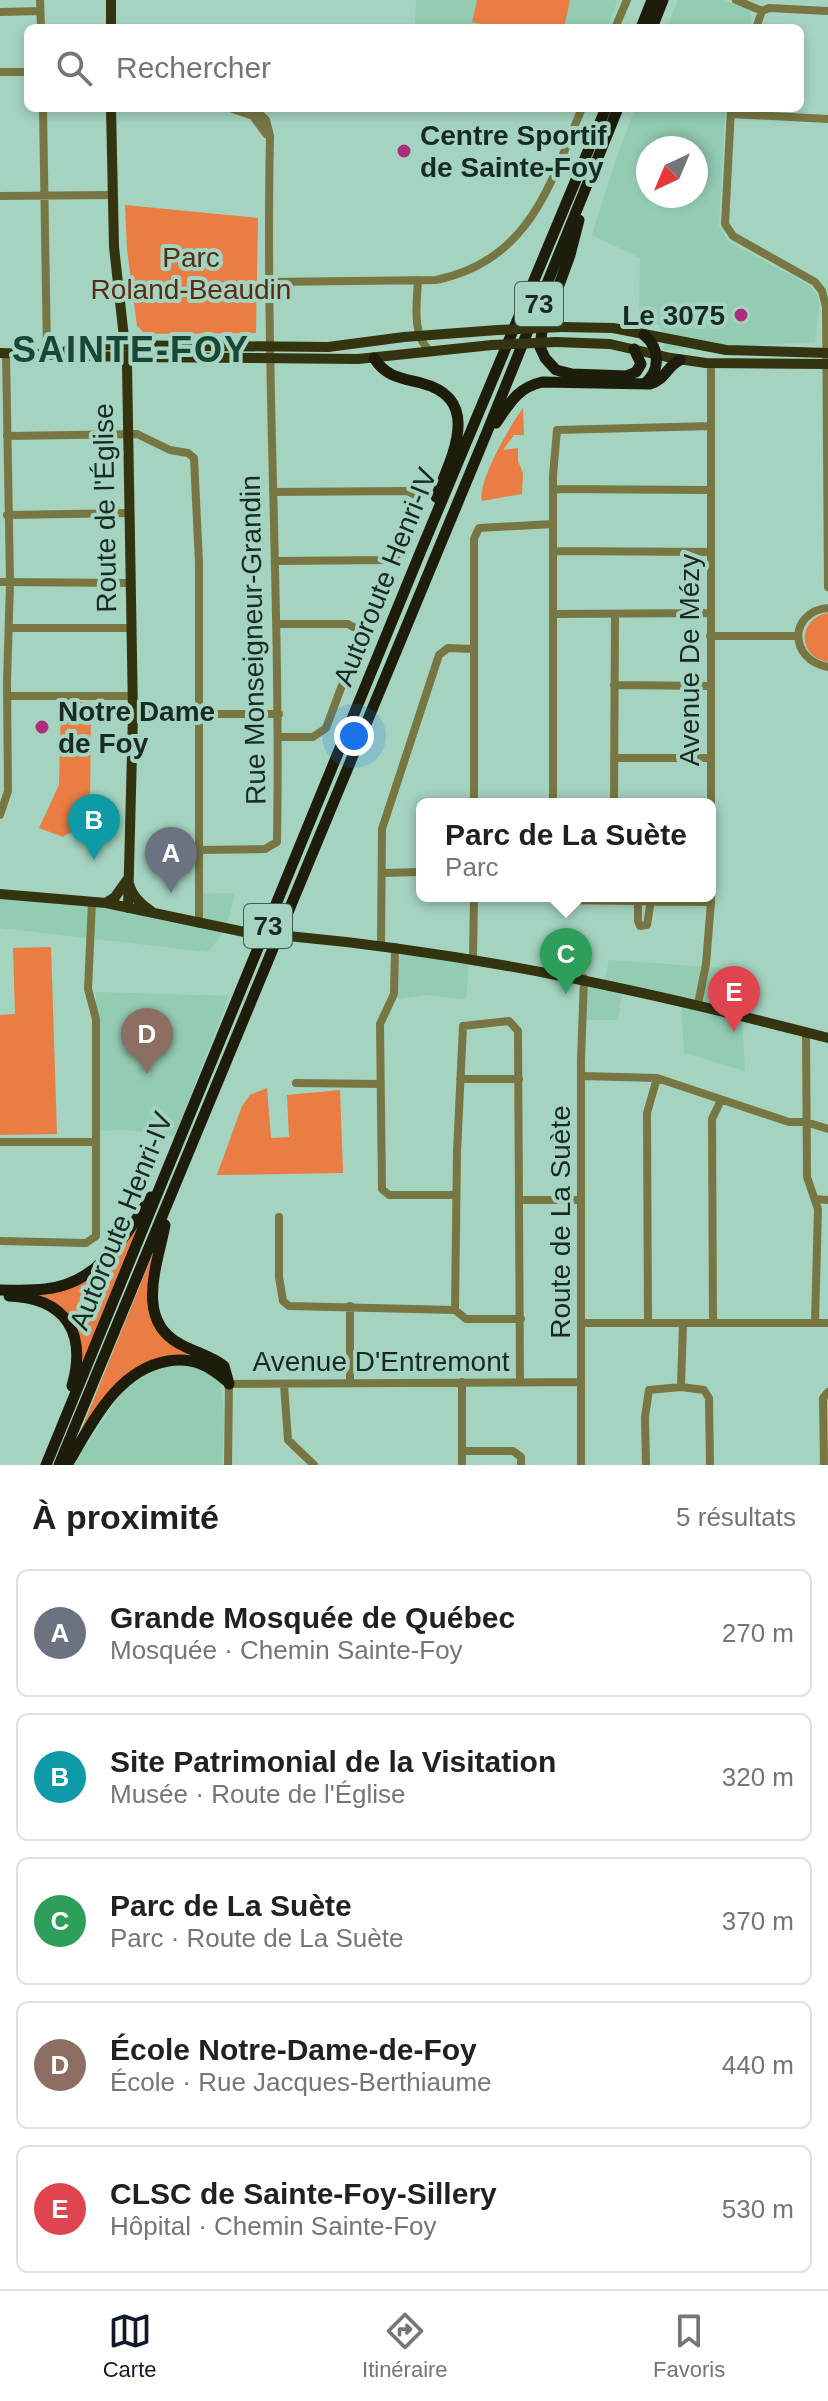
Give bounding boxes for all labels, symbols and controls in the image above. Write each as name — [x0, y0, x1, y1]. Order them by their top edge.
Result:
search box — [24, 24, 804, 112]
icon: search — [52, 46, 96, 90]
text: Rechercher — [116, 51, 271, 84]
place label: Centre Sportif de Sainte-Foy — [420, 120, 607, 183]
north arrow — [636, 136, 708, 208]
marker: Centre Sportif de Sainte-Foy — [395, 142, 413, 160]
park label: Parc Roland-Beaudin — [91, 242, 291, 305]
road number: 73 — [515, 282, 563, 326]
place label: Le 3075 — [622, 300, 725, 331]
marker: Le 3075 — [732, 306, 750, 324]
district label: SAINTE-FOY — [12, 329, 250, 370]
street label: Route de l'Église — [88, 403, 122, 613]
street label: Autoroute Henri-IV — [327, 463, 443, 690]
street label: Rue Monseigneur-Grandin — [235, 475, 271, 805]
street label: Avenue De Mézy — [674, 554, 705, 766]
place label: Notre Dame de Foy — [58, 696, 215, 759]
your location — [334, 716, 374, 756]
marker: Notre Dame de Foy — [33, 718, 51, 736]
pin: B — [68, 794, 120, 860]
popup — [416, 798, 716, 902]
text: Parc de La Suète — [445, 818, 687, 851]
pin: A — [145, 827, 197, 893]
text: Parc — [445, 852, 499, 882]
road number: 73 — [244, 904, 292, 948]
pin: C — [540, 928, 592, 994]
pin: E — [708, 966, 760, 1032]
pin: D — [121, 1008, 173, 1074]
street label: Route de La Suète — [545, 1105, 576, 1339]
street label: Autoroute Henri-IV — [63, 1107, 179, 1334]
street label: Avenue D'Entremont — [253, 1346, 510, 1377]
text: À proximité — [32, 1498, 219, 1536]
text: 5 résultats — [676, 1502, 796, 1532]
text: Grande Mosquée de Québec — [110, 1601, 515, 1634]
text: A — [51, 1618, 69, 1648]
text: 270 m — [722, 1618, 794, 1648]
text: Mosquée · Chemin Sainte-Foy — [110, 1635, 463, 1665]
text: Site Patrimonial de la Visitation — [110, 1745, 556, 1778]
text: B — [51, 1762, 69, 1792]
text: 320 m — [722, 1762, 794, 1792]
text: Musée · Route de l'Église — [110, 1779, 405, 1809]
text: Parc de La Suète — [110, 1889, 352, 1922]
text: C — [51, 1906, 69, 1936]
text: 370 m — [722, 1906, 794, 1936]
text: Parc · Route de La Suète — [110, 1923, 403, 1953]
text: École Notre-Dame-de-Foy — [110, 2033, 477, 2066]
text: D — [51, 2050, 69, 2080]
text: 440 m — [722, 2050, 794, 2080]
text: École · Rue Jacques-Berthiaume — [110, 2067, 492, 2097]
text: CLSC de Sainte-Foy-Sillery — [110, 2177, 497, 2210]
text: E — [51, 2194, 69, 2224]
text: 530 m — [722, 2194, 794, 2224]
text: Hôpital · Chemin Sainte-Foy — [110, 2211, 437, 2241]
tab: Carte — [103, 2309, 157, 2383]
tab: Itinéraire — [362, 2309, 448, 2383]
tab: Favoris — [653, 2309, 725, 2383]

